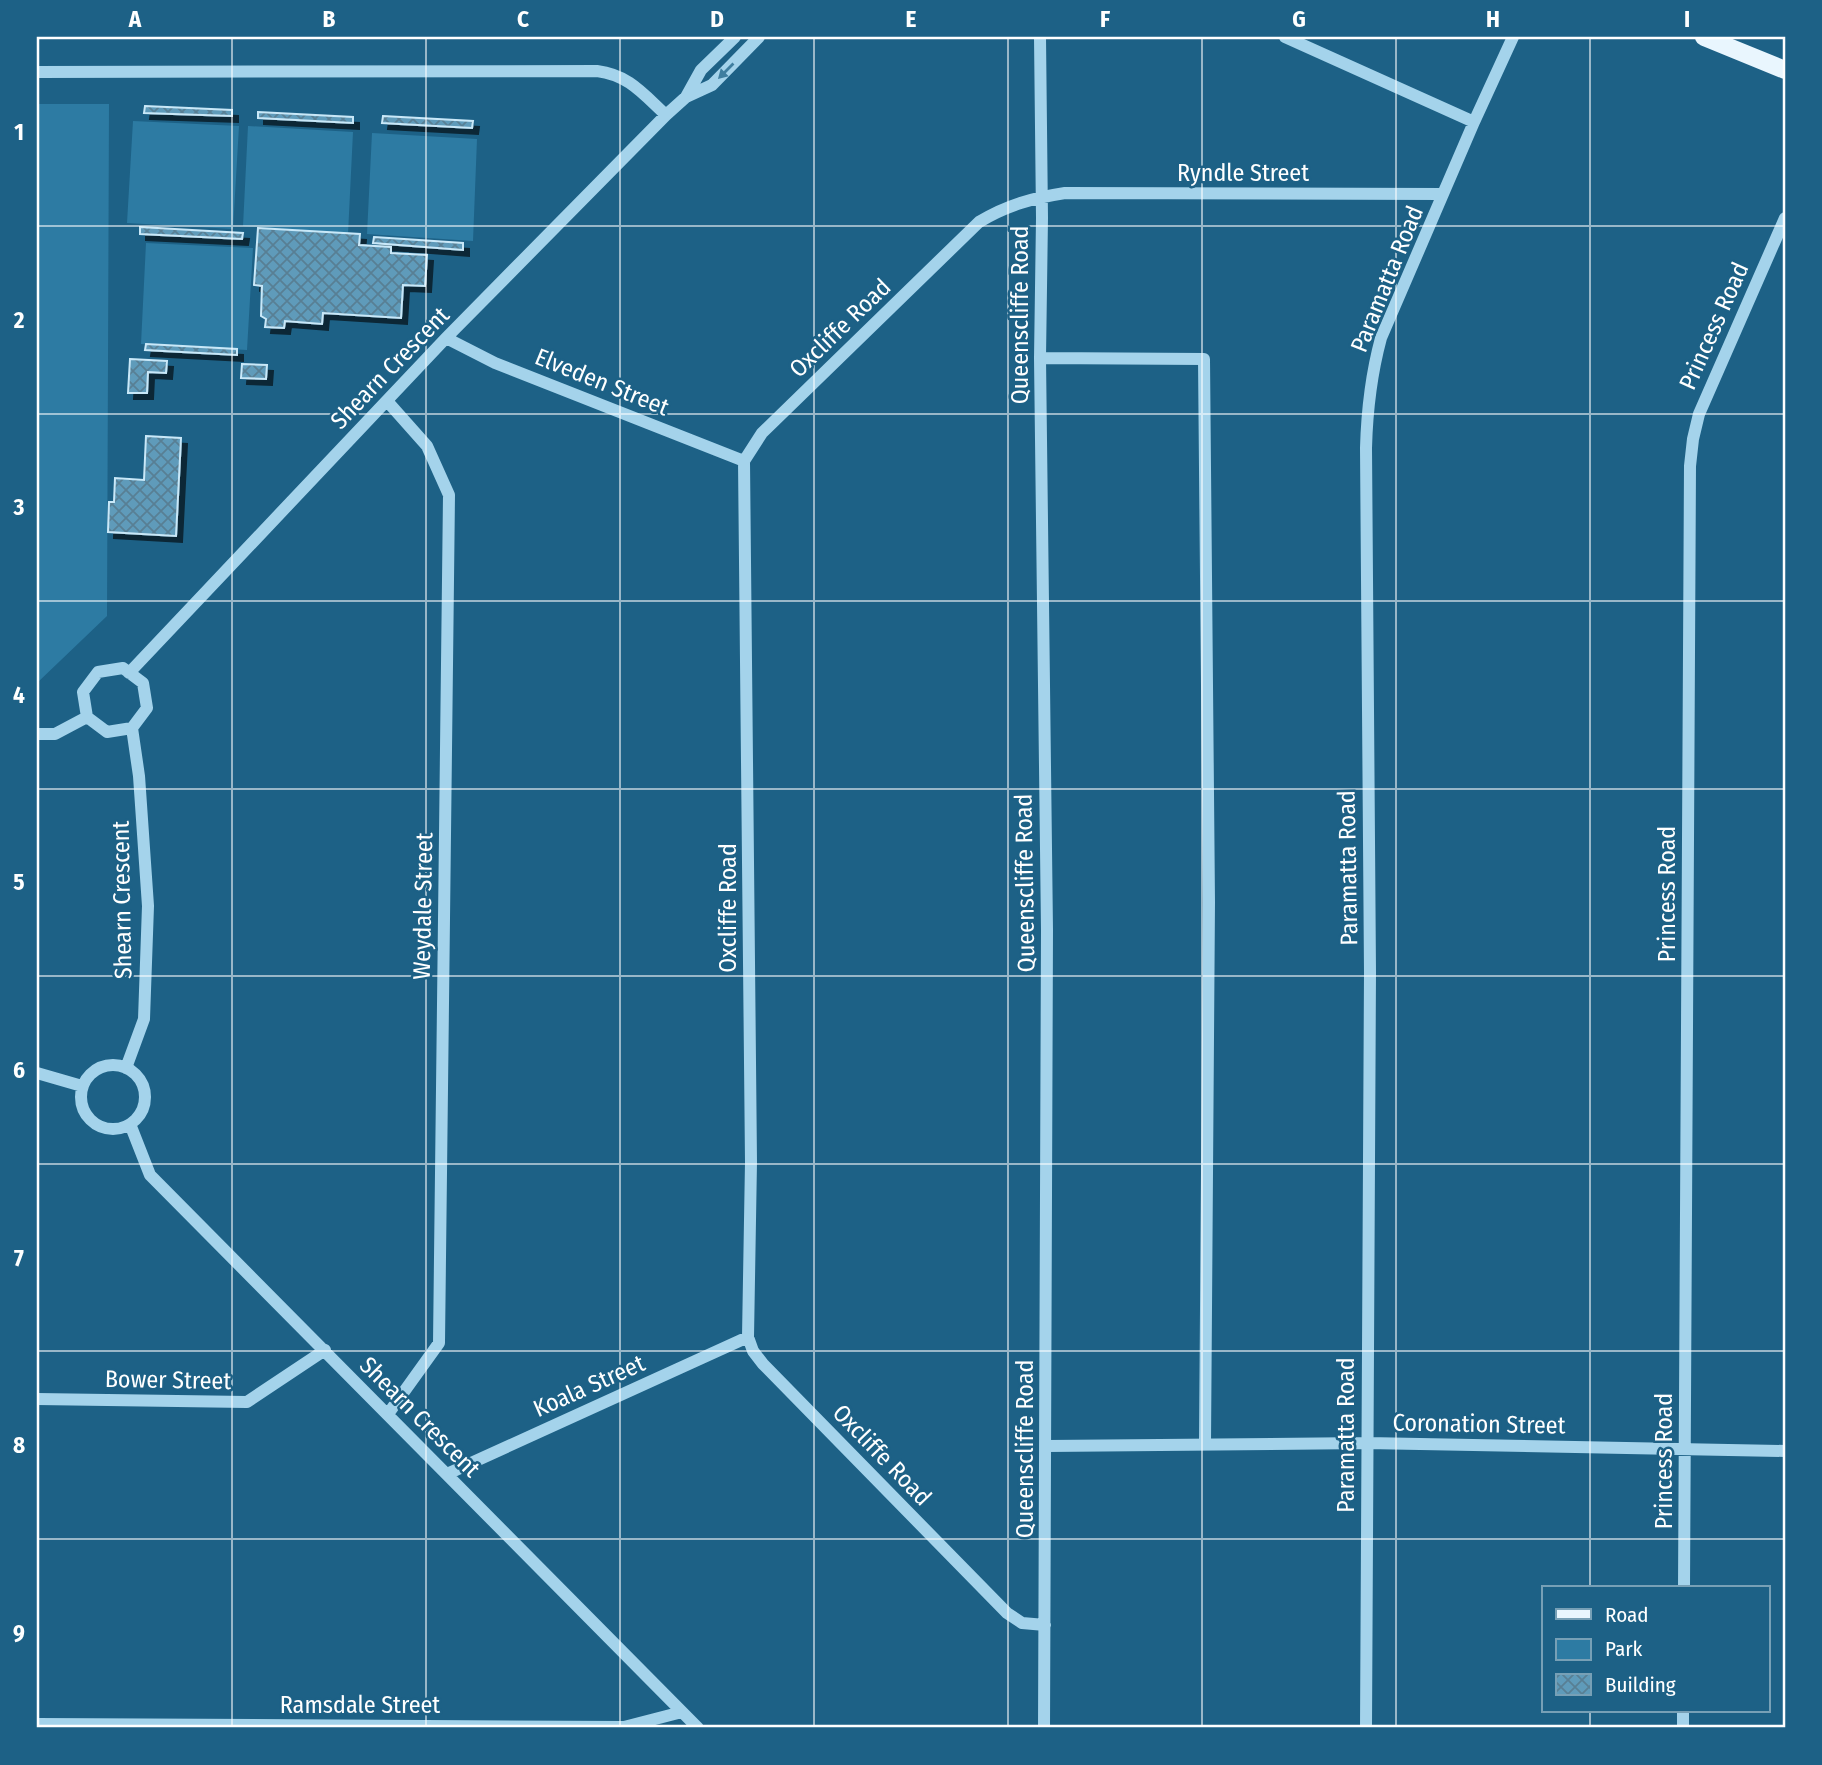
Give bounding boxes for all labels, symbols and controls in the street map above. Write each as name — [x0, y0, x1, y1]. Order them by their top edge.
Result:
text: A — [128, 5, 142, 33]
text: B — [323, 5, 336, 33]
text: C — [517, 5, 529, 33]
text: D — [710, 5, 724, 33]
text: E — [906, 5, 917, 33]
text: F — [1100, 5, 1110, 33]
text: G — [1292, 5, 1306, 33]
text: H — [1486, 5, 1500, 33]
text: I — [1684, 5, 1690, 33]
one-way arrow — [718, 62, 734, 79]
text: 1 — [14, 118, 24, 146]
street label: Ryndle Street — [1177, 159, 1309, 187]
street label: Paramatta Road — [1345, 202, 1429, 356]
street label: Queenscliffe Road — [1006, 226, 1034, 404]
street label: Princess Road — [1673, 258, 1755, 394]
street label: Oxcliffe Road — [784, 273, 896, 383]
street label: Shearn Crescent — [325, 301, 455, 435]
text: 2 — [13, 306, 25, 334]
street label: Elveden Street — [531, 342, 673, 422]
text: 3 — [13, 493, 25, 521]
text: 4 — [13, 681, 25, 709]
street label: Paramatta Road — [1333, 790, 1363, 946]
street label: Queenscliffe Road — [1009, 793, 1041, 973]
street label: Shearn Crescent — [107, 820, 137, 979]
street label: Princess Road — [1653, 826, 1681, 962]
street label: Weydale Street — [408, 832, 438, 980]
street label: Oxcliffe Road — [714, 843, 742, 973]
text: 5 — [13, 868, 25, 896]
text: 6 — [13, 1056, 25, 1084]
text: 7 — [14, 1244, 24, 1272]
street label: Koala Street — [529, 1349, 649, 1423]
street label: Shearn Crescent — [354, 1351, 486, 1483]
street label: Paramatta Road — [1332, 1357, 1360, 1513]
street label: Queenscliffe Road — [1011, 1360, 1039, 1538]
street label: Bower Street — [105, 1365, 232, 1395]
street label: Princess Road — [1650, 1393, 1678, 1529]
street label: Oxcliffe Road — [827, 1399, 937, 1511]
street label: Coronation Street — [1392, 1408, 1566, 1440]
text: 8 — [13, 1431, 25, 1459]
legend — [1542, 1586, 1770, 1712]
text: Road — [1605, 1602, 1649, 1628]
text: 9 — [13, 1619, 25, 1647]
text: Park — [1605, 1636, 1643, 1662]
text: Building — [1605, 1672, 1676, 1698]
street label: Ramsdale Street — [280, 1691, 440, 1719]

